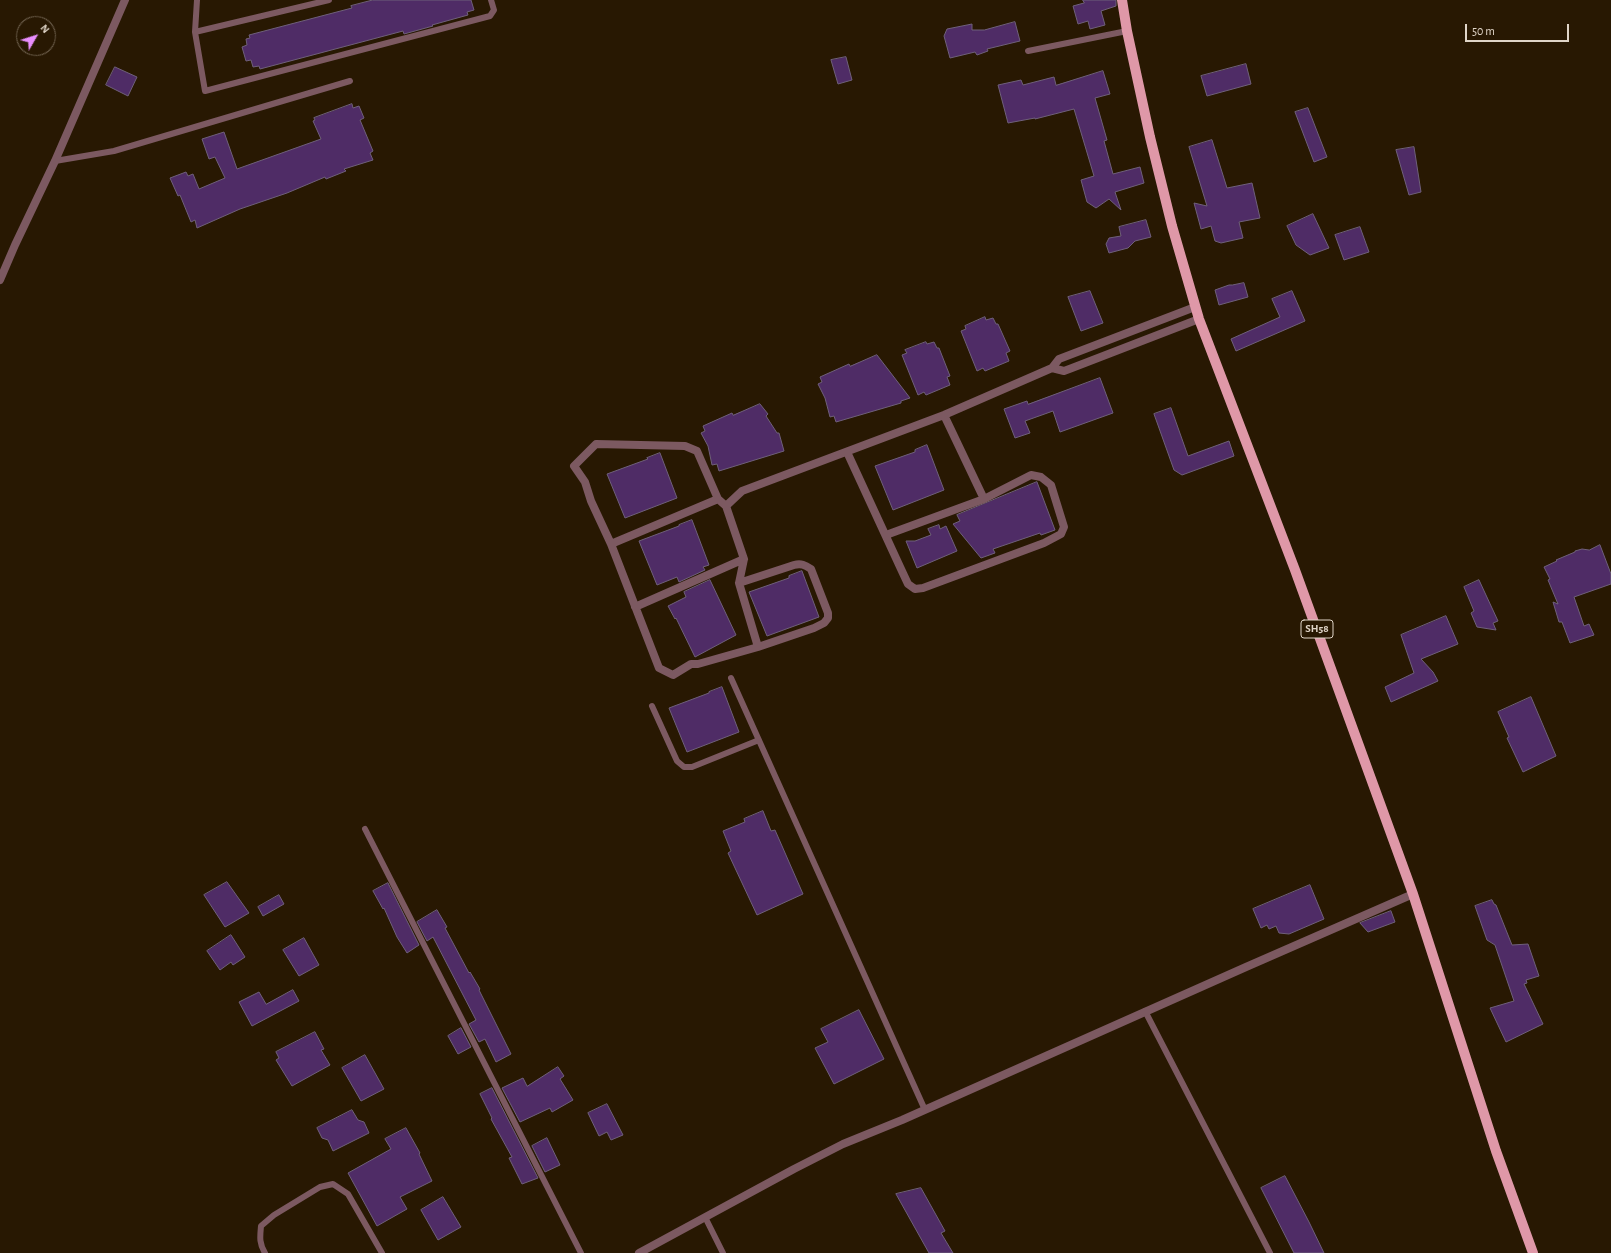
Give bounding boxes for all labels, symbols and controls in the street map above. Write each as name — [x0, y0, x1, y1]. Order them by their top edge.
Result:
north arrow — [16, 16, 56, 56]
scale bar — [1467, 16, 1571, 42]
text: N — [38, 22, 52, 35]
text: 50 m — [1472, 25, 1495, 37]
road number: SH58 — [1301, 620, 1333, 638]

